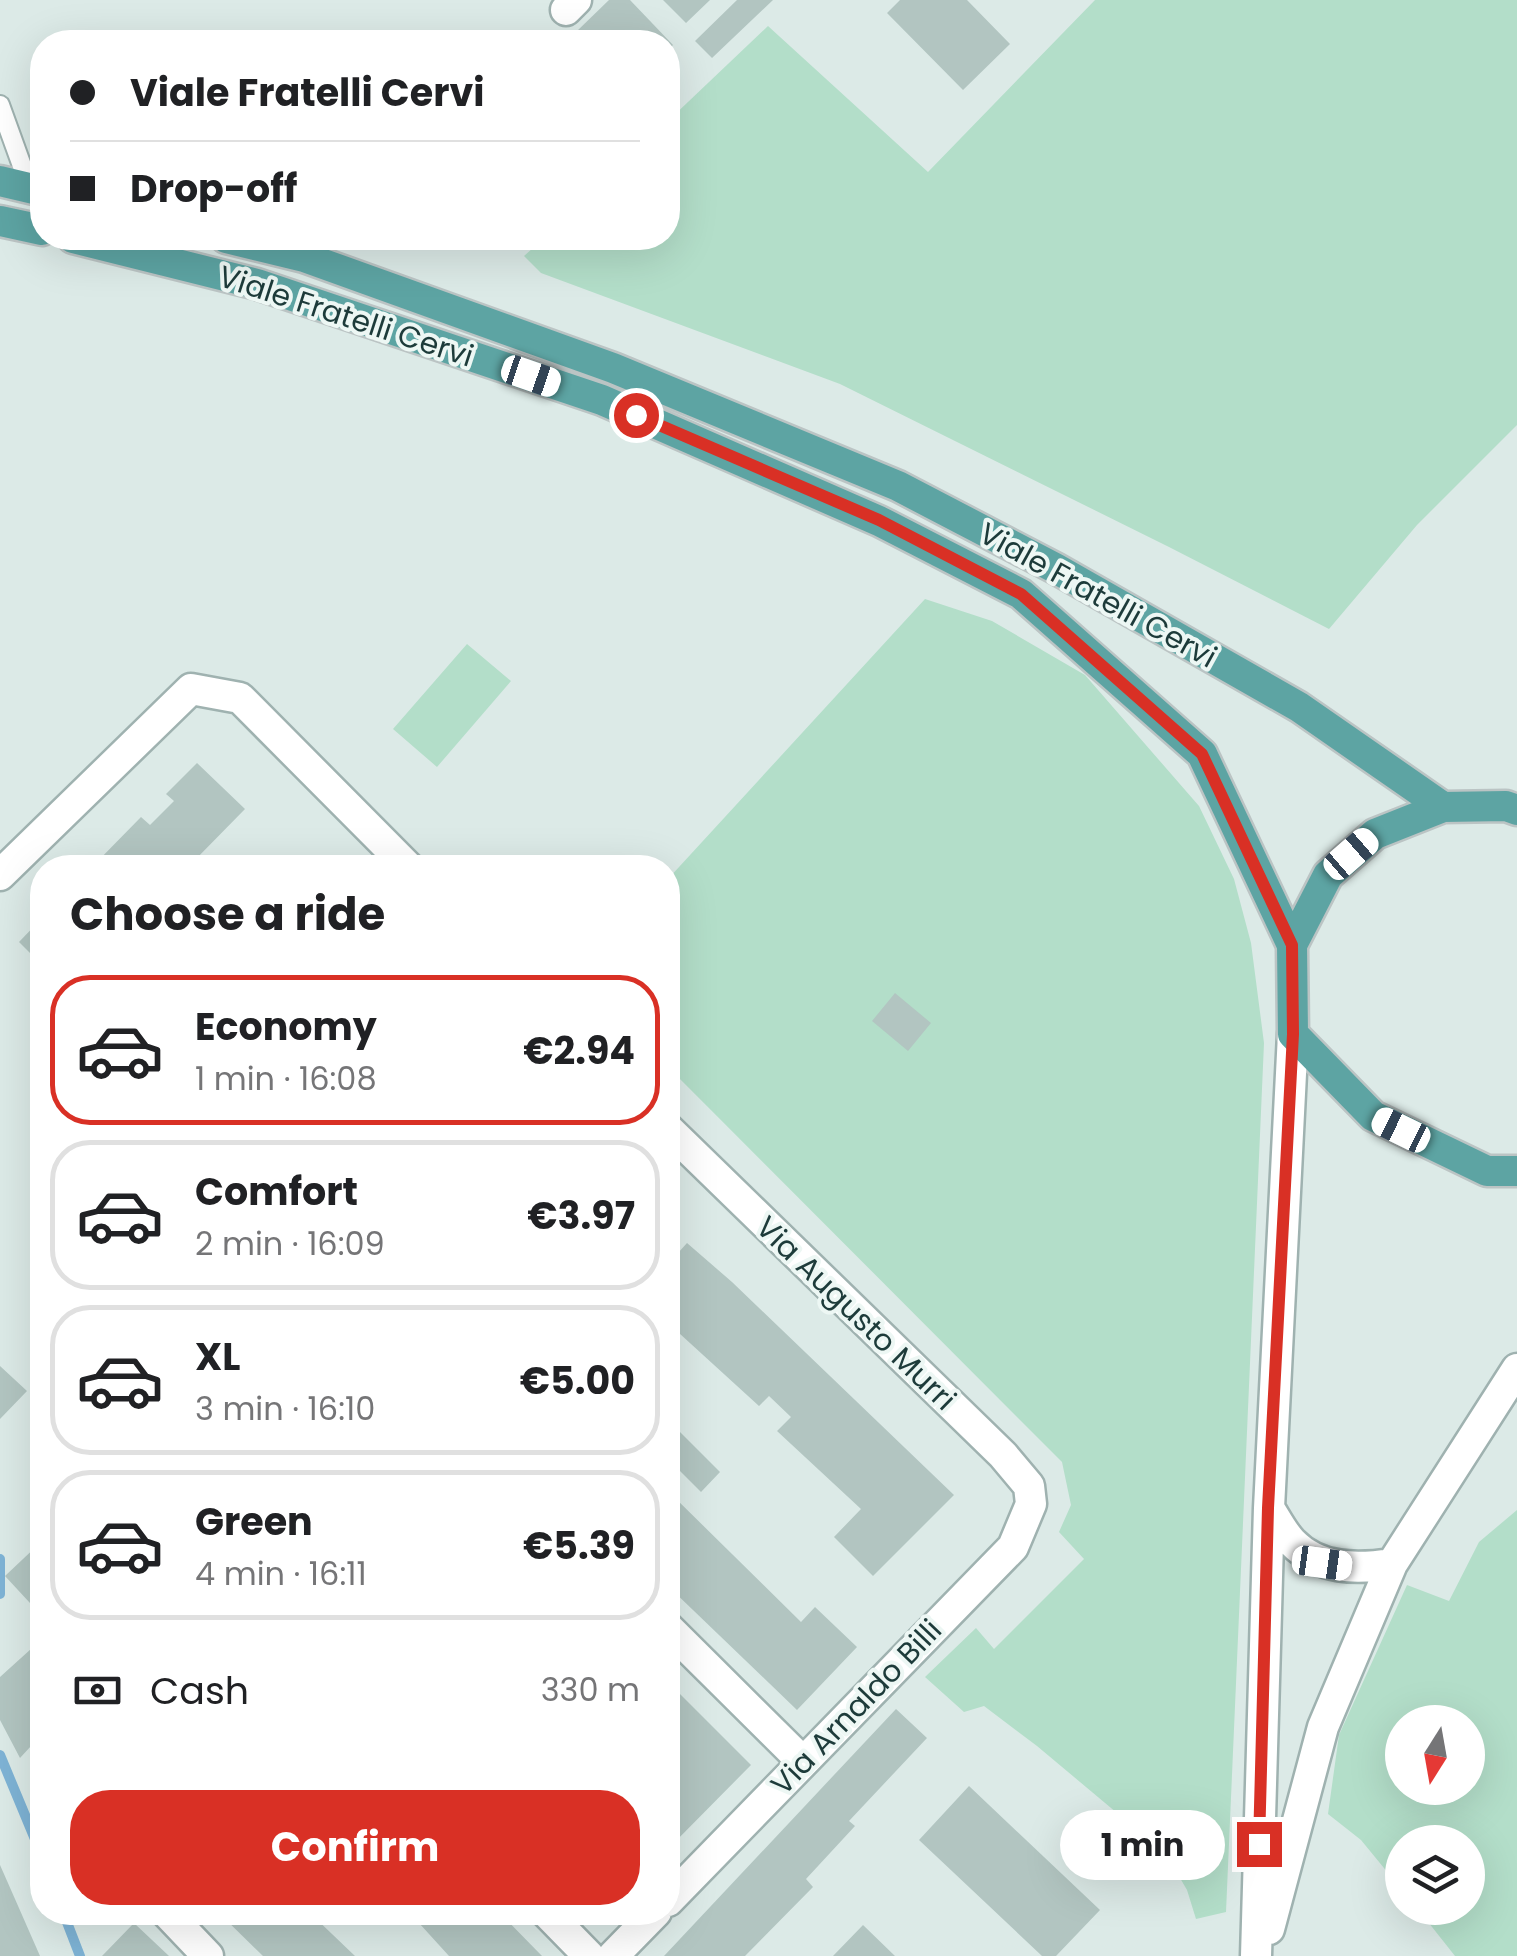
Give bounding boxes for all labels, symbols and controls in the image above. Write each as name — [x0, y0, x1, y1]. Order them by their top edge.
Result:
text: Viale Fratelli Cervi — [130, 66, 484, 119]
text: Drop-off — [130, 162, 298, 215]
street label: Viale Fratelli Cervi — [213, 255, 479, 377]
car — [498, 352, 564, 400]
route start — [614, 393, 659, 438]
street label: Viale Fratelli Cervi — [972, 512, 1224, 678]
car — [1319, 823, 1383, 885]
text: Choose a ride — [70, 883, 385, 946]
text: Economy — [195, 1000, 377, 1053]
icon: car — [75, 1005, 165, 1095]
text: €2.94 — [523, 1024, 635, 1077]
text: 1 min · 16:08 — [195, 1056, 377, 1101]
car — [1367, 1103, 1435, 1157]
text: Comfort — [195, 1165, 358, 1218]
icon: car — [75, 1170, 165, 1260]
text: €3.97 — [527, 1189, 635, 1242]
street label: Via Augusto Murri — [746, 1206, 966, 1420]
text: 2 min · 16:09 — [195, 1221, 385, 1266]
text: XL — [195, 1330, 240, 1383]
icon: car — [75, 1335, 165, 1425]
text: €5.00 — [520, 1354, 635, 1407]
text: 3 min · 16:10 — [195, 1386, 375, 1431]
text: Green — [195, 1495, 313, 1548]
icon: car — [75, 1500, 165, 1590]
text: €5.39 — [523, 1519, 635, 1572]
car — [1290, 1544, 1354, 1582]
text: 4 min · 16:11 — [195, 1551, 367, 1596]
street label: Via Arnaldo Billi — [761, 1609, 951, 1805]
icon: cash — [70, 1663, 125, 1718]
text: Cash — [150, 1664, 249, 1717]
text: 330 m — [541, 1667, 640, 1712]
north arrow — [1385, 1705, 1485, 1805]
map controls — [1385, 1705, 1485, 1925]
button: Confirm — [70, 1790, 640, 1905]
callout: 1 min — [1059, 1809, 1224, 1879]
text: 1 min — [1101, 1822, 1184, 1867]
route end — [1237, 1822, 1282, 1867]
button: layers — [1385, 1825, 1485, 1925]

